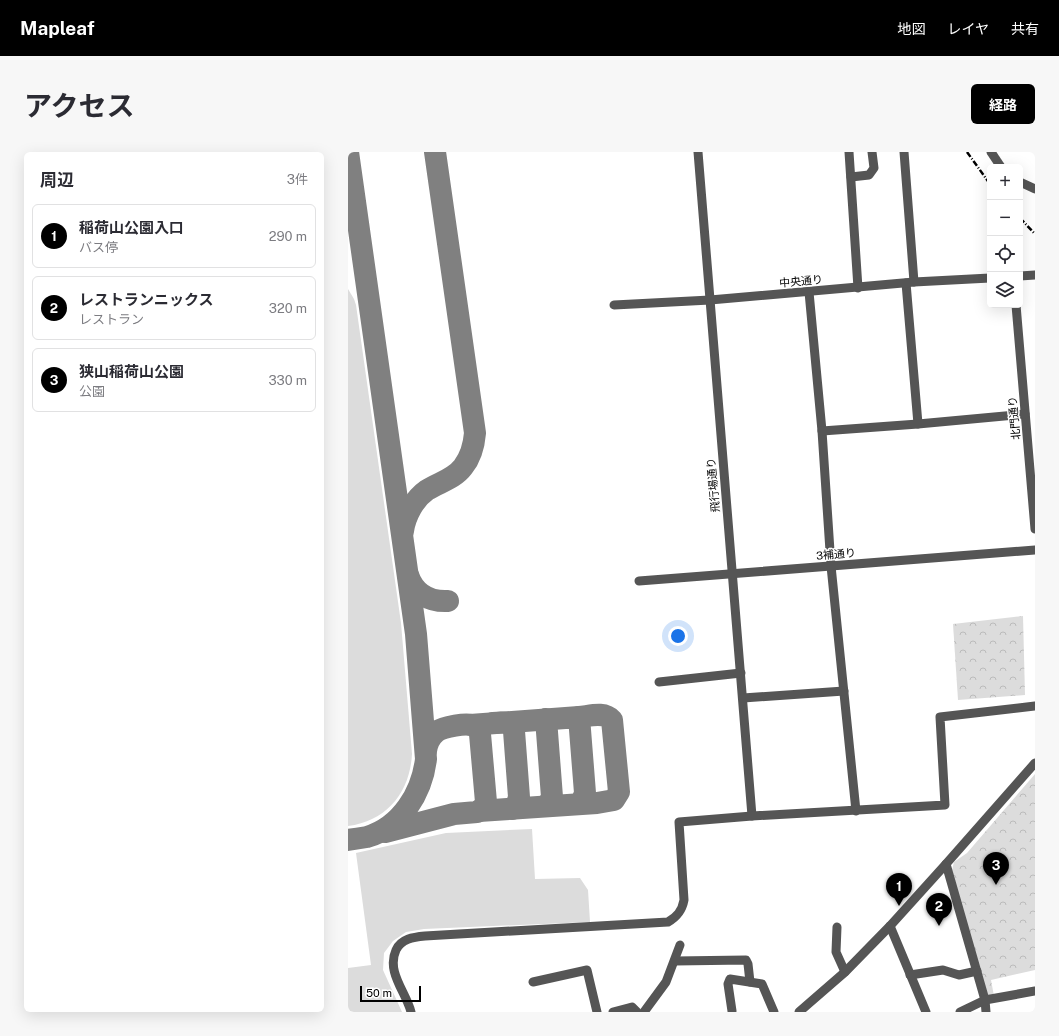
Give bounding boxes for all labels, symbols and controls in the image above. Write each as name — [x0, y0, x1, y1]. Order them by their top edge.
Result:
text: Mapleaf — [20, 17, 94, 39]
text: 地図 — [897, 21, 925, 37]
text: レイヤ — [947, 21, 989, 37]
text: 共有 — [1011, 21, 1039, 37]
button: 経路 — [971, 84, 1035, 124]
text: アクセス — [24, 89, 135, 122]
map controls — [987, 164, 1023, 308]
button: + — [987, 164, 1023, 200]
text: 周辺 — [40, 170, 74, 190]
text: 3件 — [287, 172, 308, 187]
button: − — [987, 200, 1023, 236]
text: 稲荷山公園入口 — [79, 219, 184, 236]
text: 1 — [51, 229, 57, 244]
text: 290 m — [269, 229, 307, 244]
button: locate — [987, 236, 1023, 272]
text: バス停 — [79, 240, 118, 255]
button: layers — [987, 272, 1023, 308]
street label: 中央通り — [779, 273, 823, 289]
text: レストランニックス — [79, 291, 214, 308]
text: 2 — [50, 301, 58, 316]
text: 320 m — [269, 301, 307, 316]
text: レストラン — [79, 312, 144, 327]
text: 狭山稲荷山公園 — [79, 363, 184, 380]
text: 3 — [50, 373, 58, 388]
text: 330 m — [268, 373, 307, 388]
text: 公園 — [79, 384, 105, 399]
street label: 北門通り — [1006, 396, 1022, 440]
street label: 飛行場通り — [705, 457, 721, 513]
street label: 3補通り — [816, 546, 856, 562]
your location — [668, 626, 688, 646]
pin: 3 — [983, 852, 1009, 885]
pin: 1 — [886, 873, 912, 906]
pin: 2 — [926, 893, 952, 926]
scale bar — [360, 984, 421, 1003]
text: 50 m — [366, 987, 392, 999]

